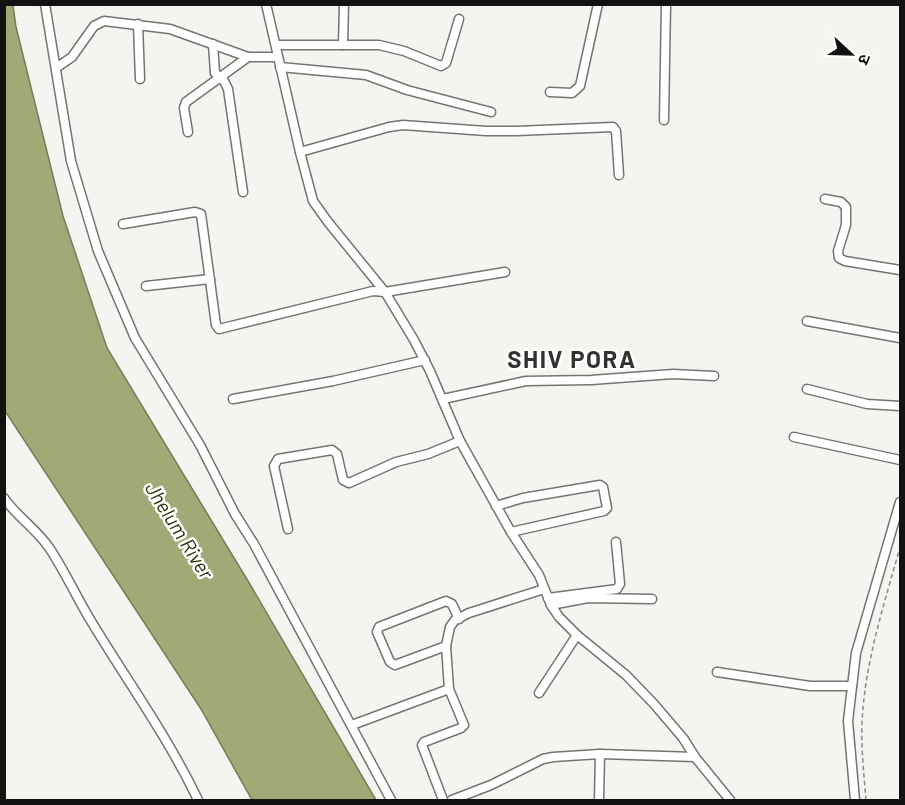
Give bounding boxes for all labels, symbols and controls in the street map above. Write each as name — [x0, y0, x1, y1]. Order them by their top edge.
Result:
north arrow — [821, 24, 881, 84]
text: उ — [855, 52, 876, 68]
district label: SHIV PORA — [507, 344, 637, 373]
water label: Jhelum River — [141, 477, 220, 584]

